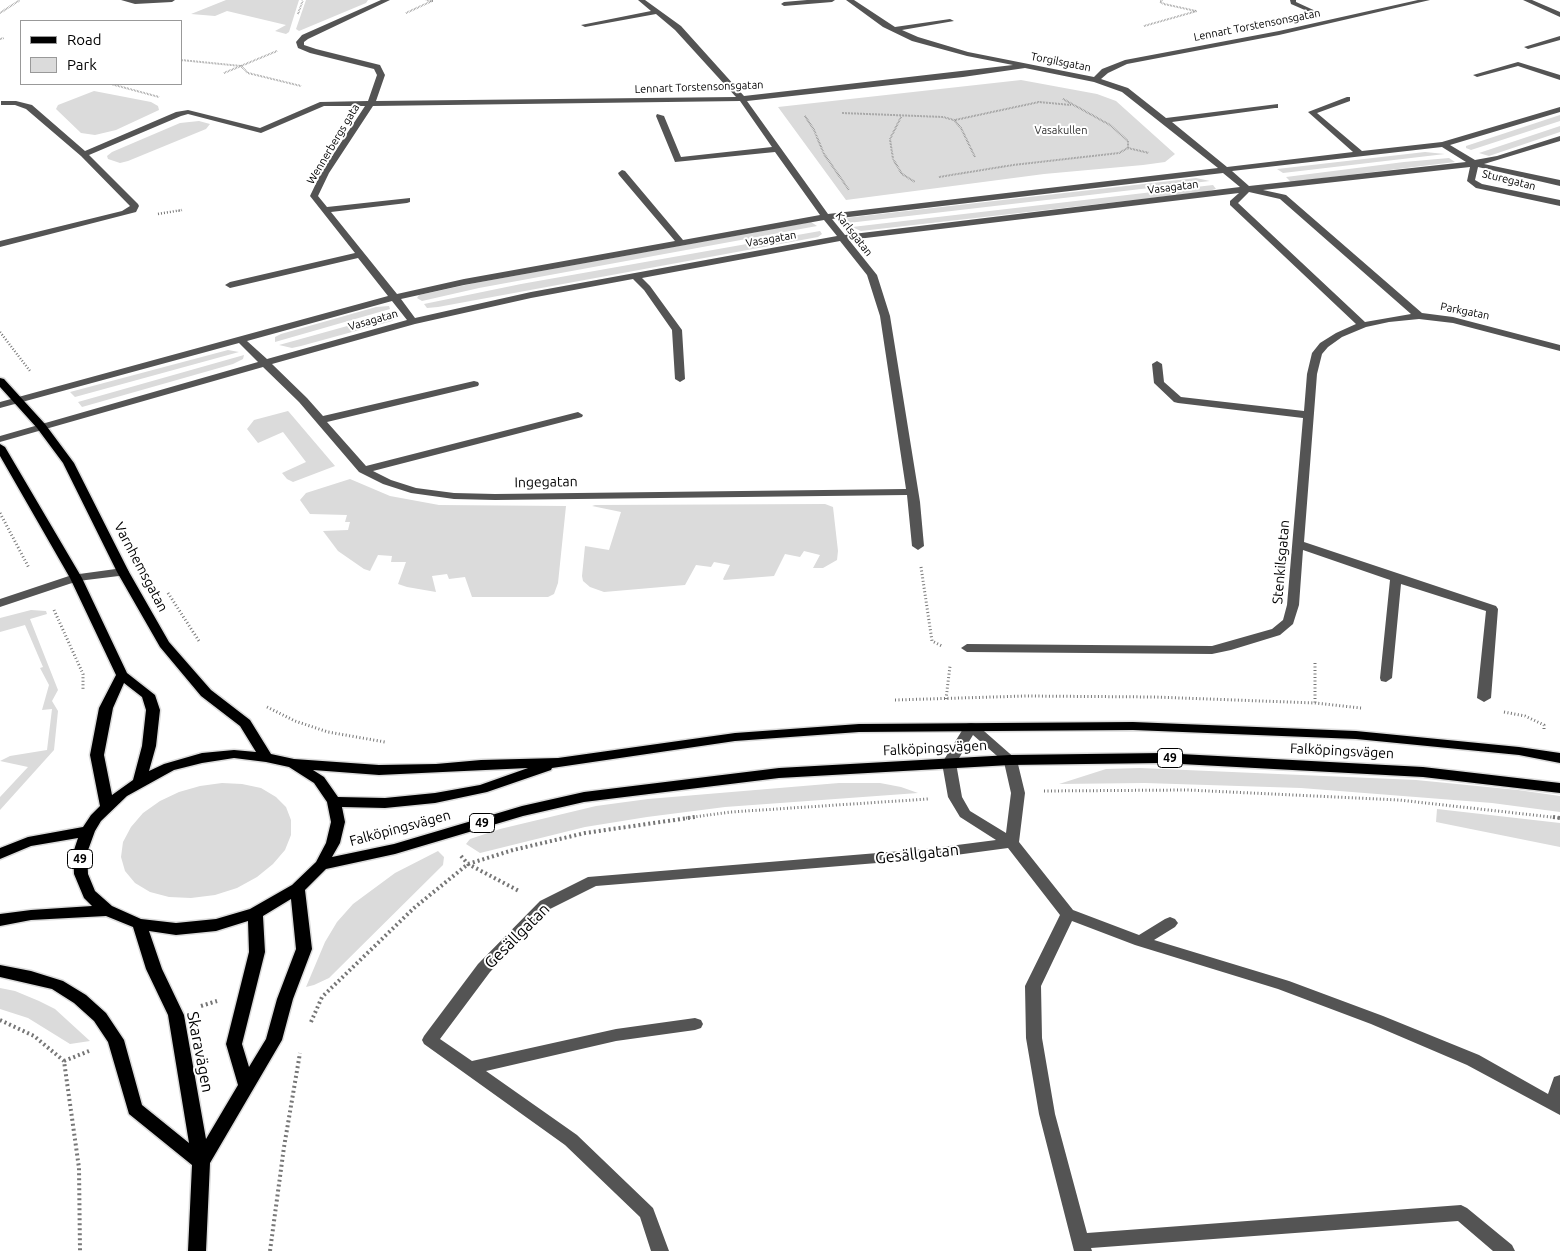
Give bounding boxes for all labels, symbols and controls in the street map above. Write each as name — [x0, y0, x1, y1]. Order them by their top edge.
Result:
street label: Lennart Torstensonsgatan — [1192, 6, 1322, 44]
legend — [20, 20, 182, 85]
text: Road — [67, 31, 102, 48]
street label: Torgilsgatan — [1030, 50, 1092, 74]
text: Park — [67, 56, 97, 73]
street label: Lennart Torstensonsgatan — [634, 78, 764, 96]
street label: Wennerbergs gata — [304, 102, 362, 186]
park label: Vasakullen — [1035, 123, 1087, 137]
street label: Sturegatan — [1481, 167, 1537, 193]
street label: Vasagatan — [1147, 177, 1199, 197]
street label: Karlsgatan — [833, 209, 875, 259]
street label: Vasagatan — [745, 228, 797, 250]
street label: Parkgatan — [1439, 300, 1491, 322]
street label: Vasagatan — [347, 307, 399, 333]
street label: Ingegatan — [514, 473, 578, 491]
street label: Varnhemsgatan — [110, 519, 172, 615]
street label: Stenkilsgatan — [1269, 519, 1293, 605]
street label: Falköpingsvägen — [883, 737, 987, 759]
street label: Falköpingsvägen — [1290, 740, 1394, 762]
road number: 49 — [1158, 748, 1182, 768]
street label: Falköpingsvägen — [348, 806, 452, 850]
road number: 49 — [470, 814, 494, 832]
street label: Gesällgatan — [874, 840, 960, 868]
road number: 49 — [68, 850, 92, 869]
street label: Gesällgatan — [481, 900, 553, 972]
street label: Skaravägen — [183, 1010, 217, 1094]

